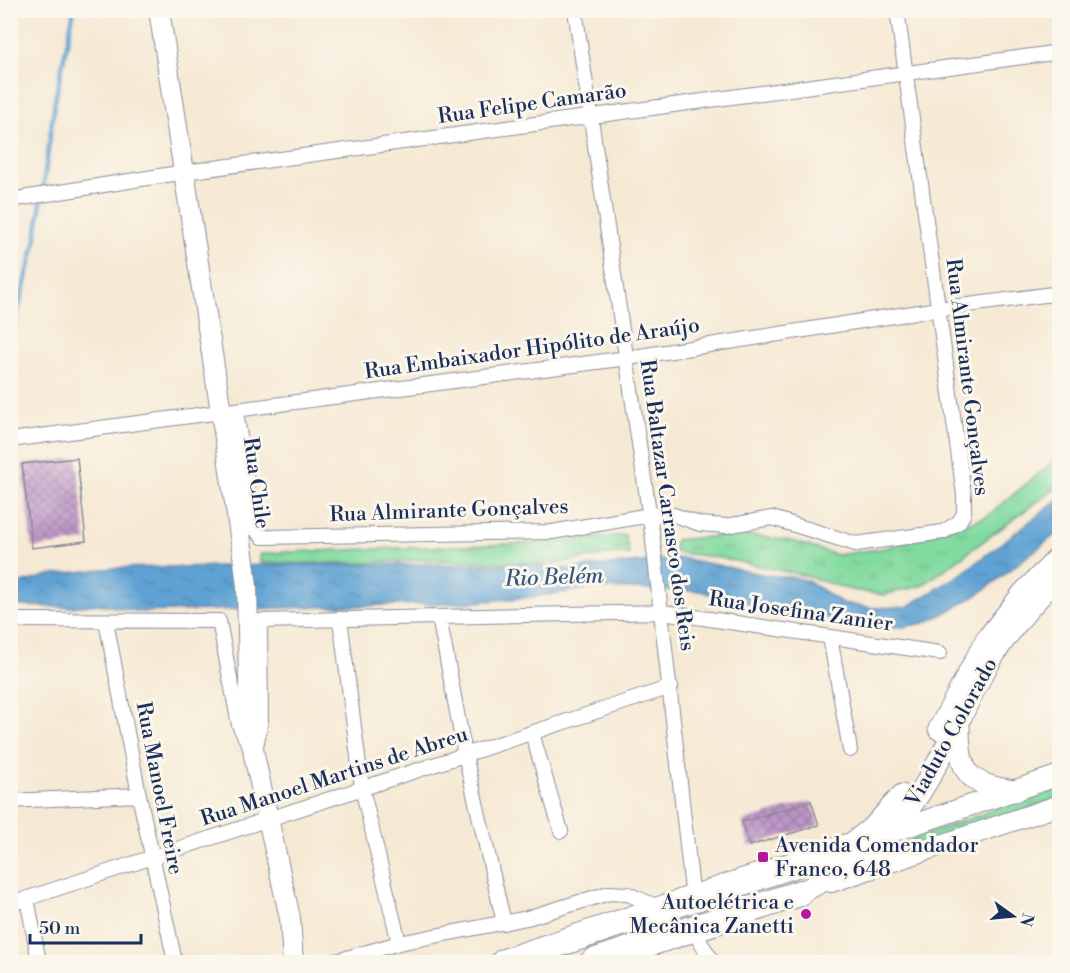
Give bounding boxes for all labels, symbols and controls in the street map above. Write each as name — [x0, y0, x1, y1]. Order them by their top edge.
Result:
street label: Rua Felipe Camarão — [436, 78, 628, 130]
street label: Rua Almirante Gonçalves — [940, 257, 994, 497]
street label: Rua Embaixador Hipólito de Araújo — [363, 313, 701, 385]
street label: Rua Baltazar Carrasco dos Reis — [634, 358, 700, 653]
street label: Rua Chile — [237, 436, 275, 531]
street label: Rua Almirante Gonçalves — [329, 494, 569, 528]
water label: Rio Belém — [503, 562, 604, 593]
street label: Rua Josefina Zanier — [707, 586, 895, 638]
street label: Viaduto Colorado — [900, 654, 1004, 812]
street label: Rua Manoel Freire — [130, 700, 189, 877]
street label: Rua Manoel Martins de Abreu — [197, 721, 471, 833]
place label: Avenida Comendador Franco, 648 — [774, 833, 979, 883]
marker: Avenida Comendador Franco, 648 — [756, 850, 770, 864]
north arrow — [983, 886, 1043, 946]
place label: Autoelétrica e Mecânica Zanetti — [629, 890, 794, 940]
scale bar — [30, 907, 141, 945]
marker: Autoelétrica e Mecânica Zanetti — [799, 907, 813, 921]
text: N — [1015, 911, 1038, 929]
text: 50 m — [39, 917, 81, 940]

